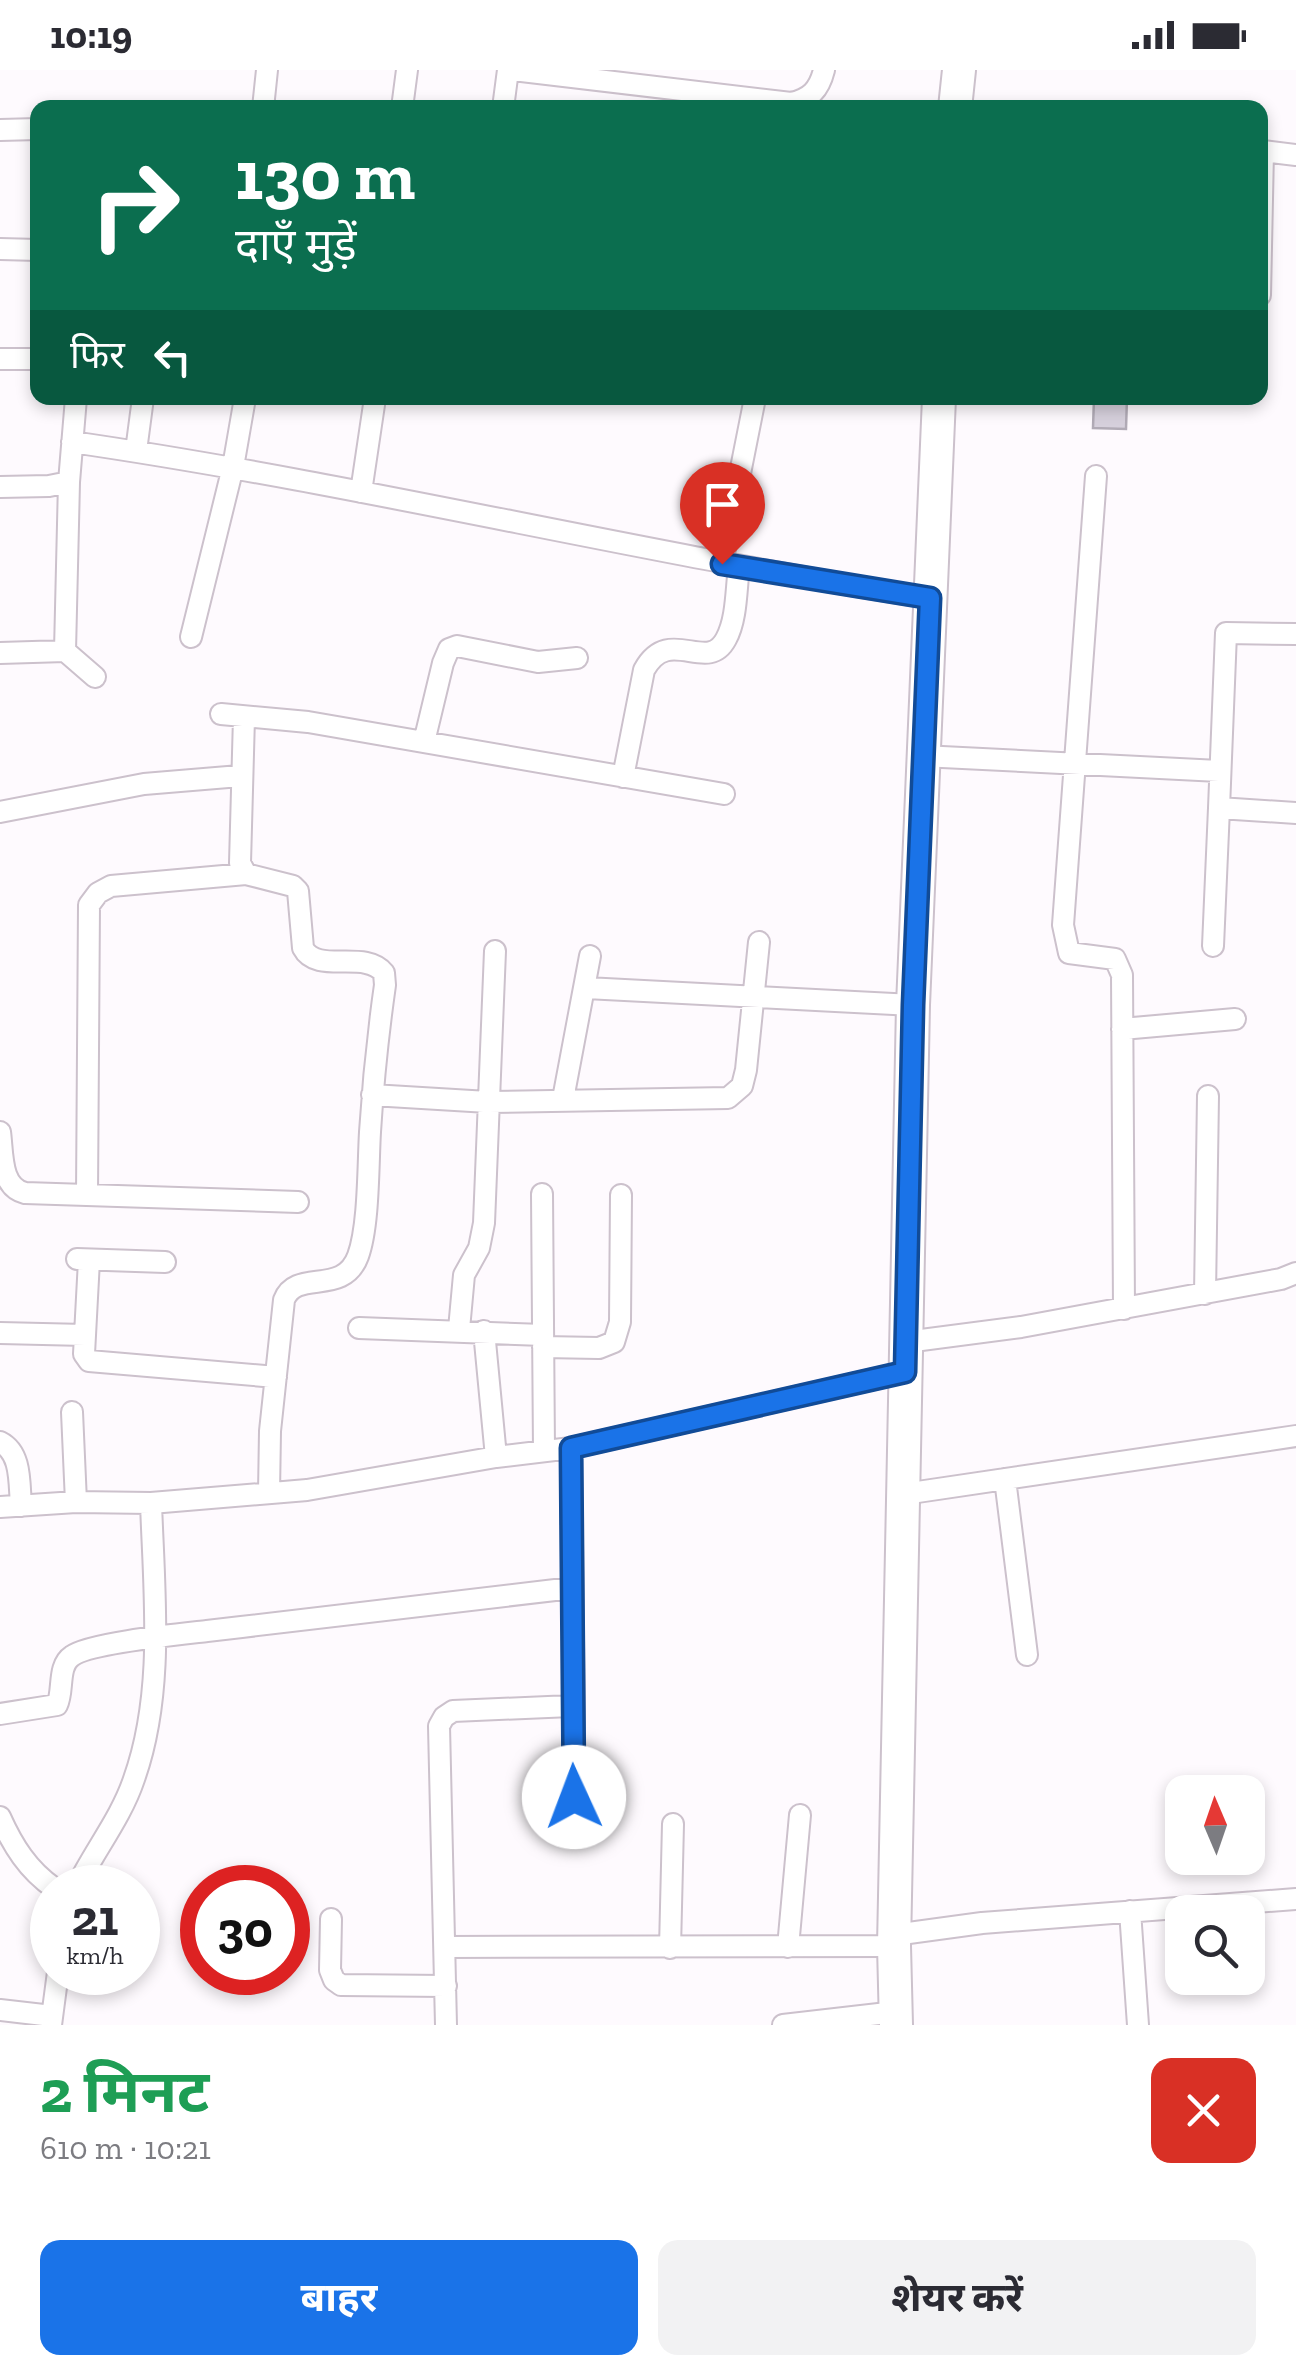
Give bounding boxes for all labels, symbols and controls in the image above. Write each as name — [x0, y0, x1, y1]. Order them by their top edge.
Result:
text: 10:19 — [50, 12, 132, 58]
text: 130 m — [235, 133, 415, 217]
icon: right — [70, 140, 200, 270]
text: दाएँ मुड़ें — [235, 218, 357, 272]
icon: left — [145, 330, 200, 385]
text: फिर — [70, 332, 125, 378]
pin — [680, 462, 765, 565]
icon: arrive — [695, 477, 750, 532]
position arrow — [522, 1745, 626, 1849]
north arrow — [1165, 1775, 1265, 1875]
map controls — [1165, 1775, 1265, 1995]
speed limit sign: 30 — [180, 1865, 310, 1995]
text: 21 — [71, 1888, 119, 1948]
button: search — [1165, 1895, 1265, 1995]
text: km/h — [66, 1940, 124, 1970]
text: 2 मिनट — [40, 2055, 209, 2127]
button: close — [1151, 2058, 1256, 2163]
text: 610 m · 10:21 — [40, 2129, 211, 2167]
button: बाहर — [40, 2240, 638, 2355]
button: शेयर करें — [658, 2240, 1256, 2355]

